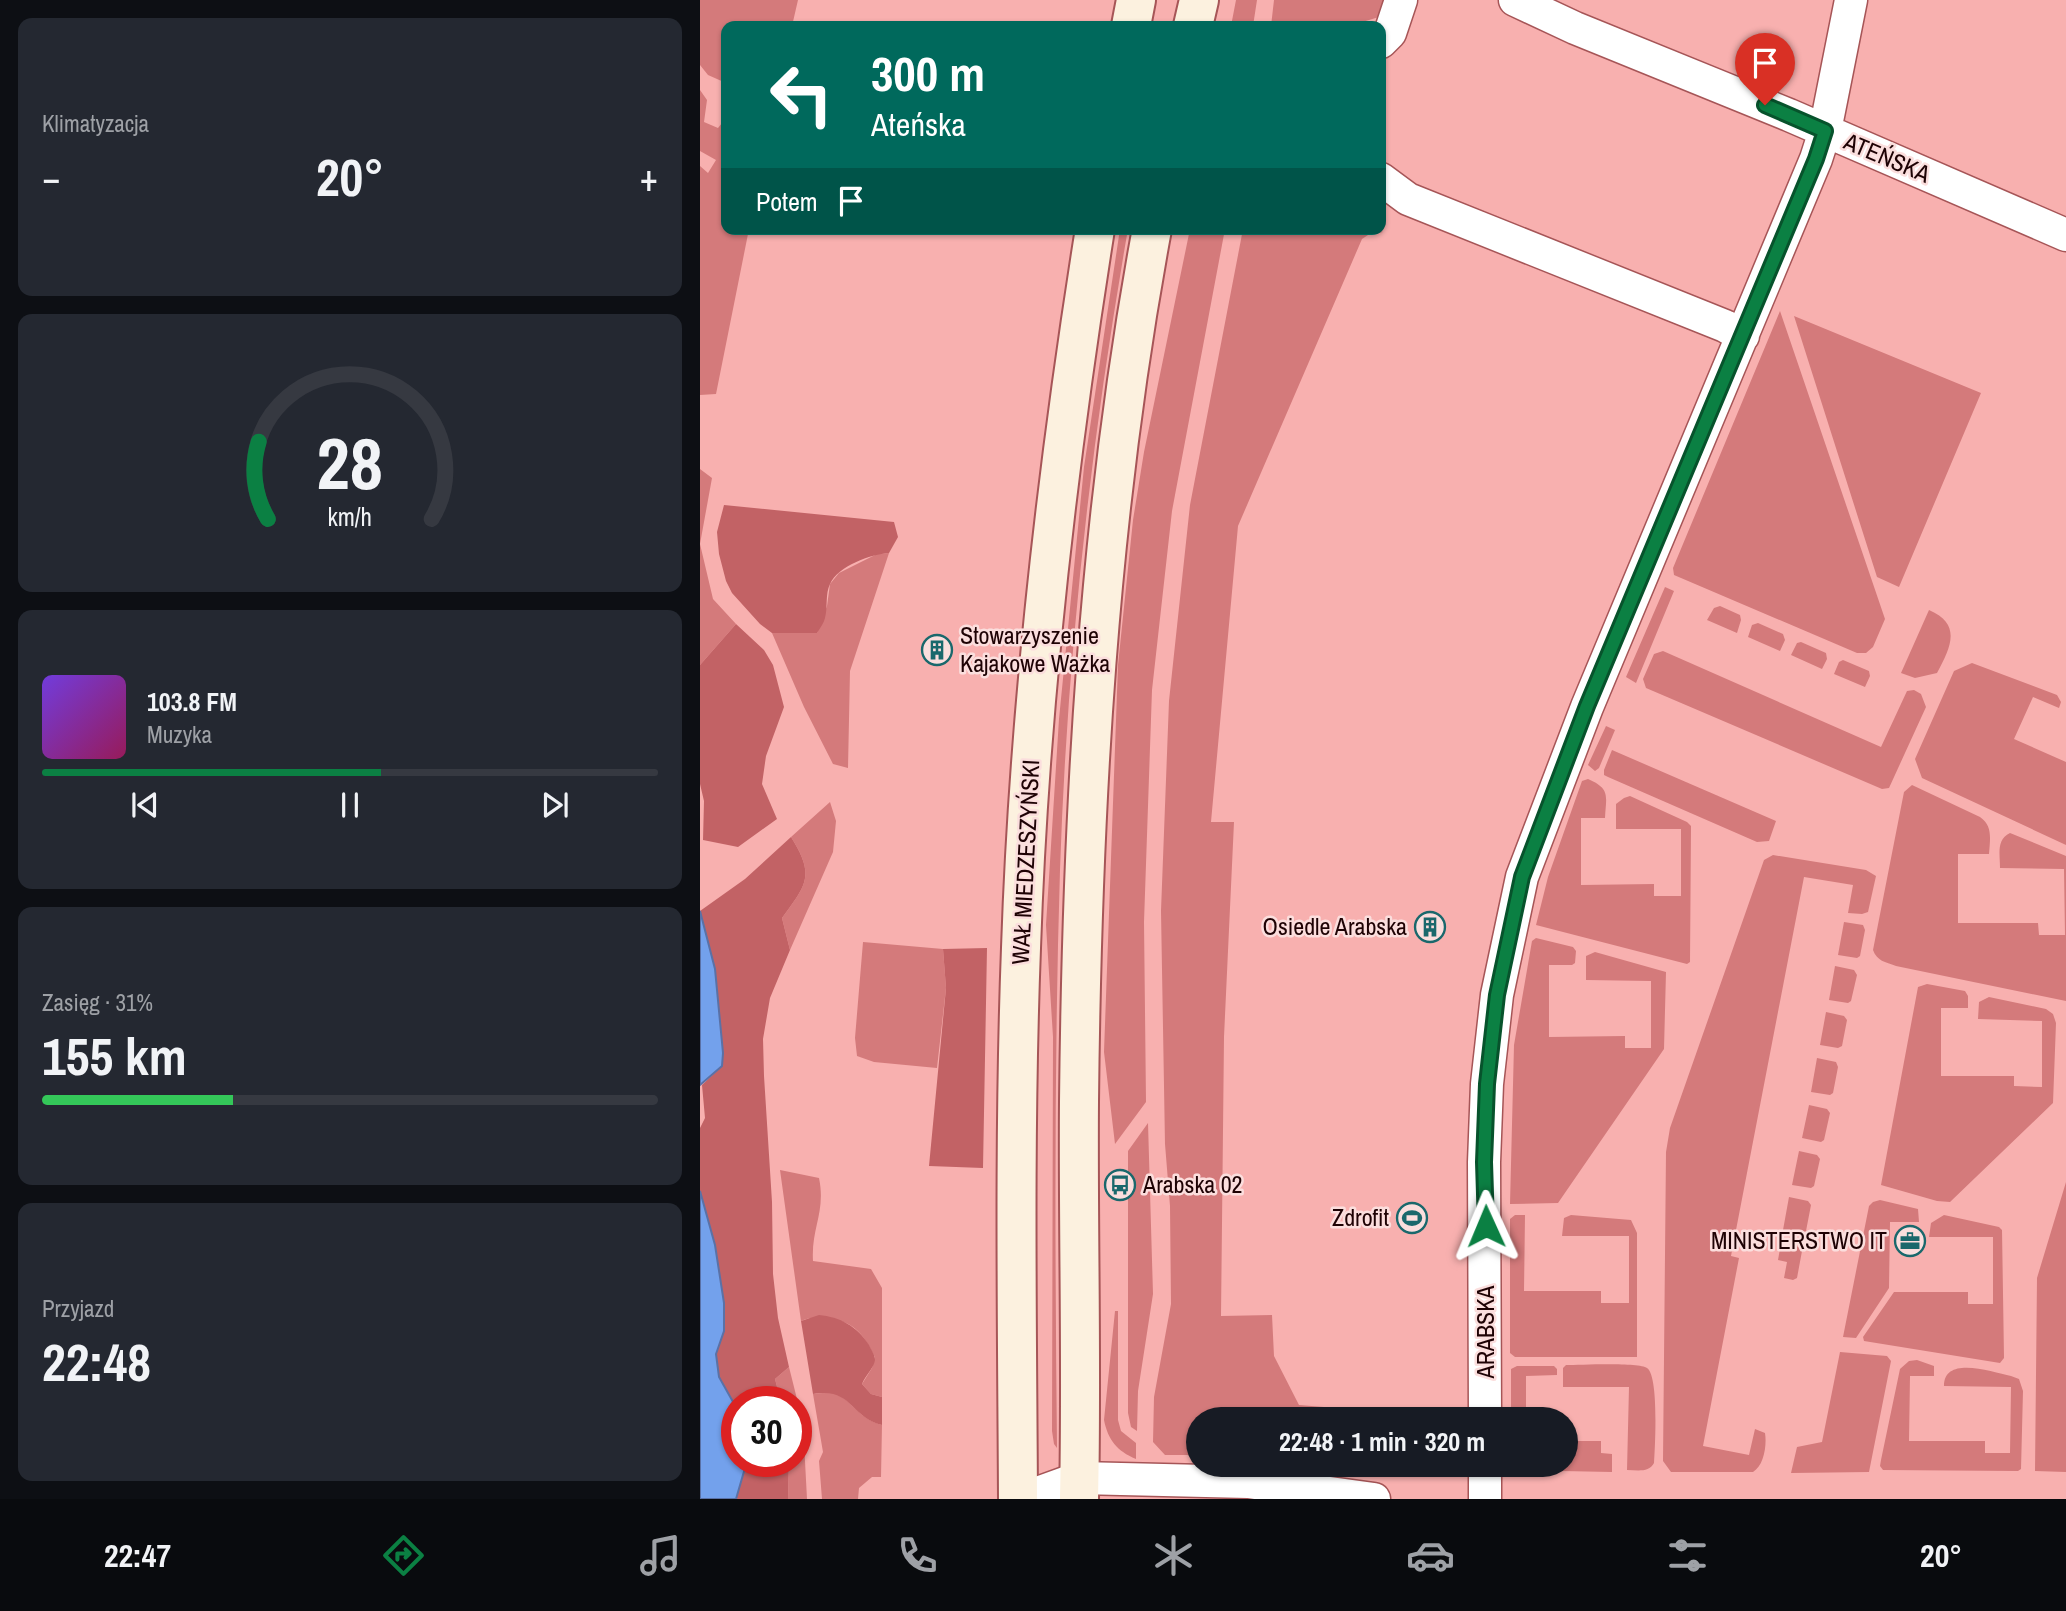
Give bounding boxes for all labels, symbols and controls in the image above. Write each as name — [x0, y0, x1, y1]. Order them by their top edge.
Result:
pin — [1735, 33, 1795, 105]
text: 300 m — [871, 40, 985, 106]
icon: arrive — [1746, 44, 1784, 82]
icon: left — [756, 49, 847, 140]
text: Ateńska — [871, 103, 966, 146]
text: Klimatyzacja — [42, 108, 149, 139]
street label: ATEŃSKA — [1839, 124, 1936, 190]
text: 20° — [316, 142, 384, 212]
text: − — [42, 152, 60, 203]
text: + — [640, 152, 658, 203]
icon: arrive — [832, 182, 870, 220]
text: Potem — [756, 184, 818, 219]
text: 28 — [317, 415, 383, 513]
text: km/h — [328, 500, 372, 534]
place label: Stowarzyszenie Kajakowe Ważka — [960, 619, 1110, 679]
building icon: Stowarzyszenie Kajakowe Ważka — [920, 633, 954, 667]
text: 103.8 FM — [147, 684, 237, 719]
text: Muzyka — [147, 719, 212, 750]
street label: WAŁ MIEDZESZYŃSKI — [1004, 759, 1046, 965]
icon: previous — [126, 786, 164, 824]
icon: pause — [331, 786, 369, 824]
icon: next — [536, 786, 574, 824]
place label: Osiedle Arabska — [1263, 910, 1407, 942]
building icon: Osiedle Arabska — [1413, 910, 1447, 944]
text: Zasięg · 31% — [42, 987, 153, 1018]
text: 155 km — [42, 1021, 187, 1091]
bus stop icon: Arabska 02 — [1103, 1168, 1137, 1202]
place label: Arabska 02 — [1142, 1168, 1243, 1200]
position arrow — [1449, 1189, 1523, 1263]
place label: Zdrofit — [1332, 1201, 1390, 1233]
sports icon: Zdrofit — [1395, 1201, 1429, 1235]
place label: MINISTERSTWO IT — [1711, 1224, 1887, 1256]
office icon: MINISTERSTWO IT — [1893, 1224, 1927, 1258]
street label: ARABSKA — [1469, 1285, 1501, 1379]
text: Przyjazd — [42, 1293, 114, 1324]
text: 22:48 — [42, 1327, 151, 1397]
speed limit sign: 30 — [721, 1386, 812, 1477]
text: 22:48 · 1 min · 320 m — [1279, 1424, 1485, 1459]
icon: directions — [379, 1531, 428, 1580]
icon: music — [636, 1531, 685, 1580]
icon: phone — [893, 1531, 942, 1580]
icon: climate — [1149, 1531, 1198, 1580]
icon: car — [1406, 1531, 1455, 1580]
icon: filters — [1663, 1531, 1712, 1580]
text: 22:47 — [104, 1534, 171, 1577]
text: 20° — [1920, 1534, 1962, 1577]

